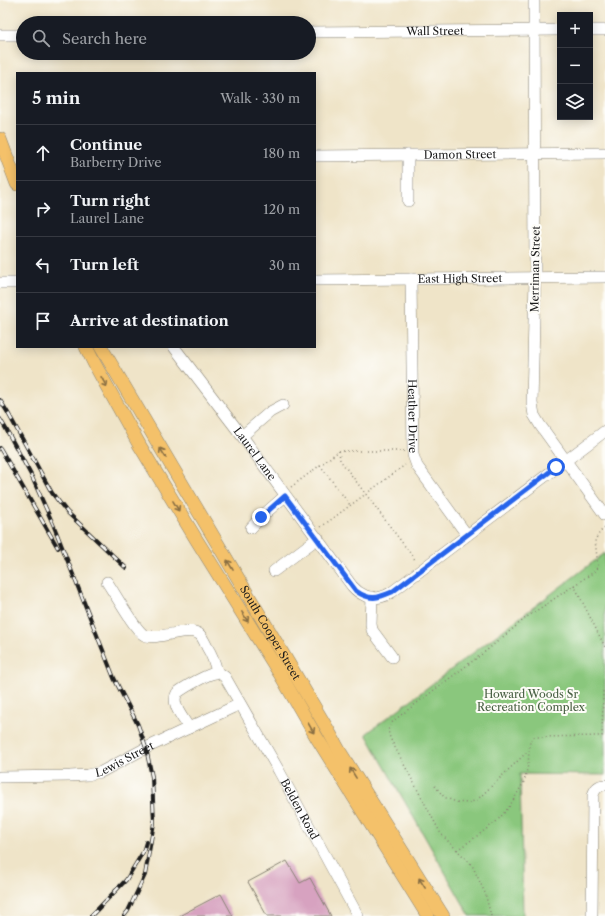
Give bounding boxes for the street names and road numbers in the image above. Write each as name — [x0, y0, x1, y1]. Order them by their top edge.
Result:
street label: Wall Street — [405, 24, 464, 38]
street label: Damon Street — [424, 147, 497, 162]
street label: Merriman Street — [527, 225, 543, 312]
street label: East High Street — [418, 271, 502, 286]
street label: Heather Drive — [405, 379, 420, 453]
street label: Laurel Lane — [231, 424, 279, 483]
street label: South Cooper Street — [237, 583, 304, 682]
street label: Lewis Street — [94, 738, 156, 780]
street label: Belden Road — [278, 776, 322, 842]

